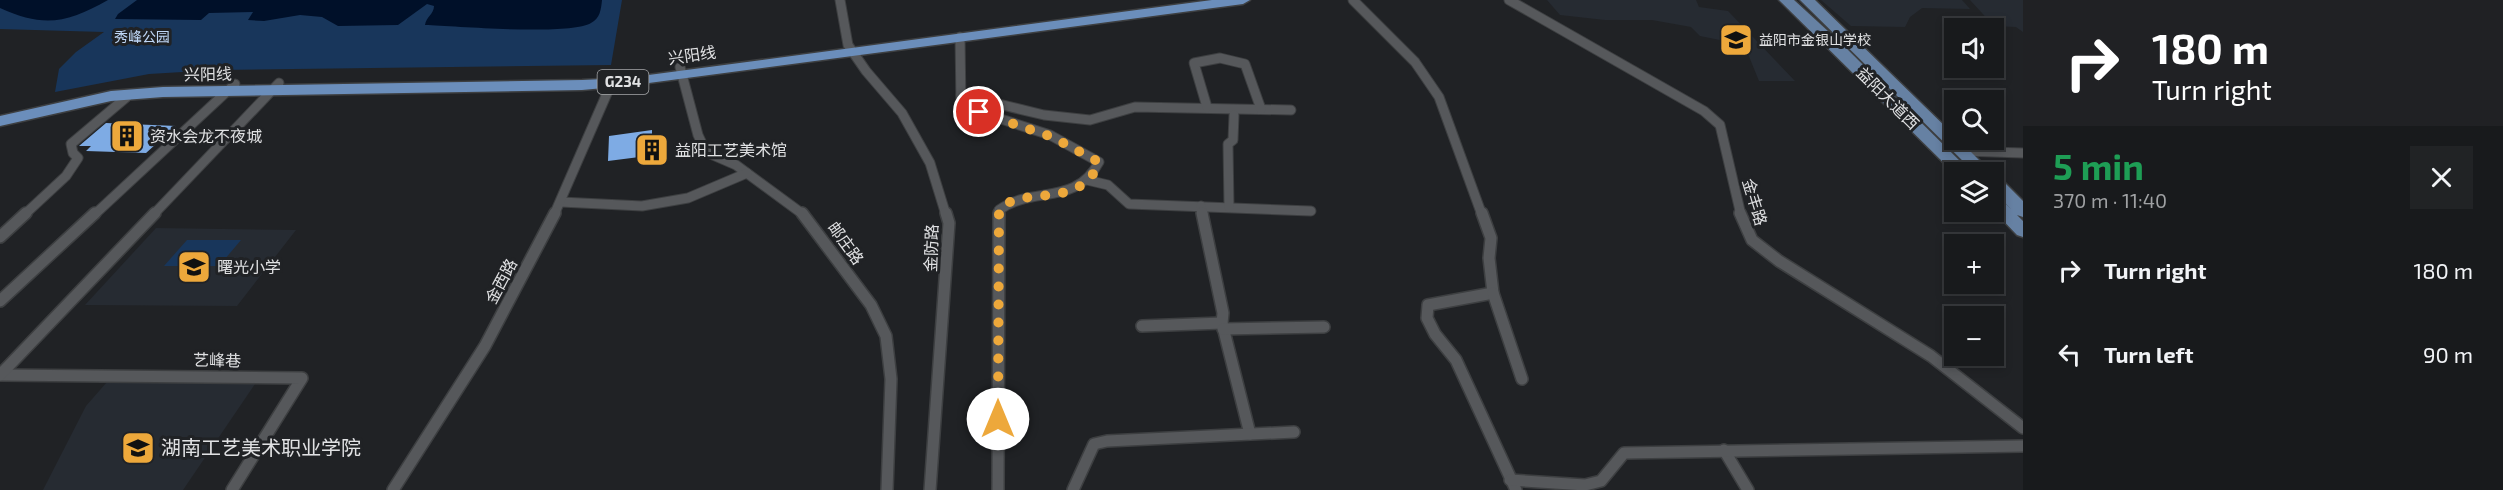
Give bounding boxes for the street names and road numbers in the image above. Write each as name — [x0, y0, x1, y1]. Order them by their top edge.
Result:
street label: 兴阳线 — [667, 42, 717, 67]
street label: 益阳大道西 — [1853, 63, 1923, 133]
street label: 兴阳线 — [184, 64, 232, 83]
road number: G234 — [598, 70, 648, 94]
street label: 金丰路 — [1739, 176, 1772, 228]
street label: 邮庄路 — [825, 218, 868, 268]
street label: 金防路 — [920, 224, 941, 272]
street label: 金西路 — [481, 255, 520, 306]
street label: 艺峰巷 — [193, 350, 241, 369]

